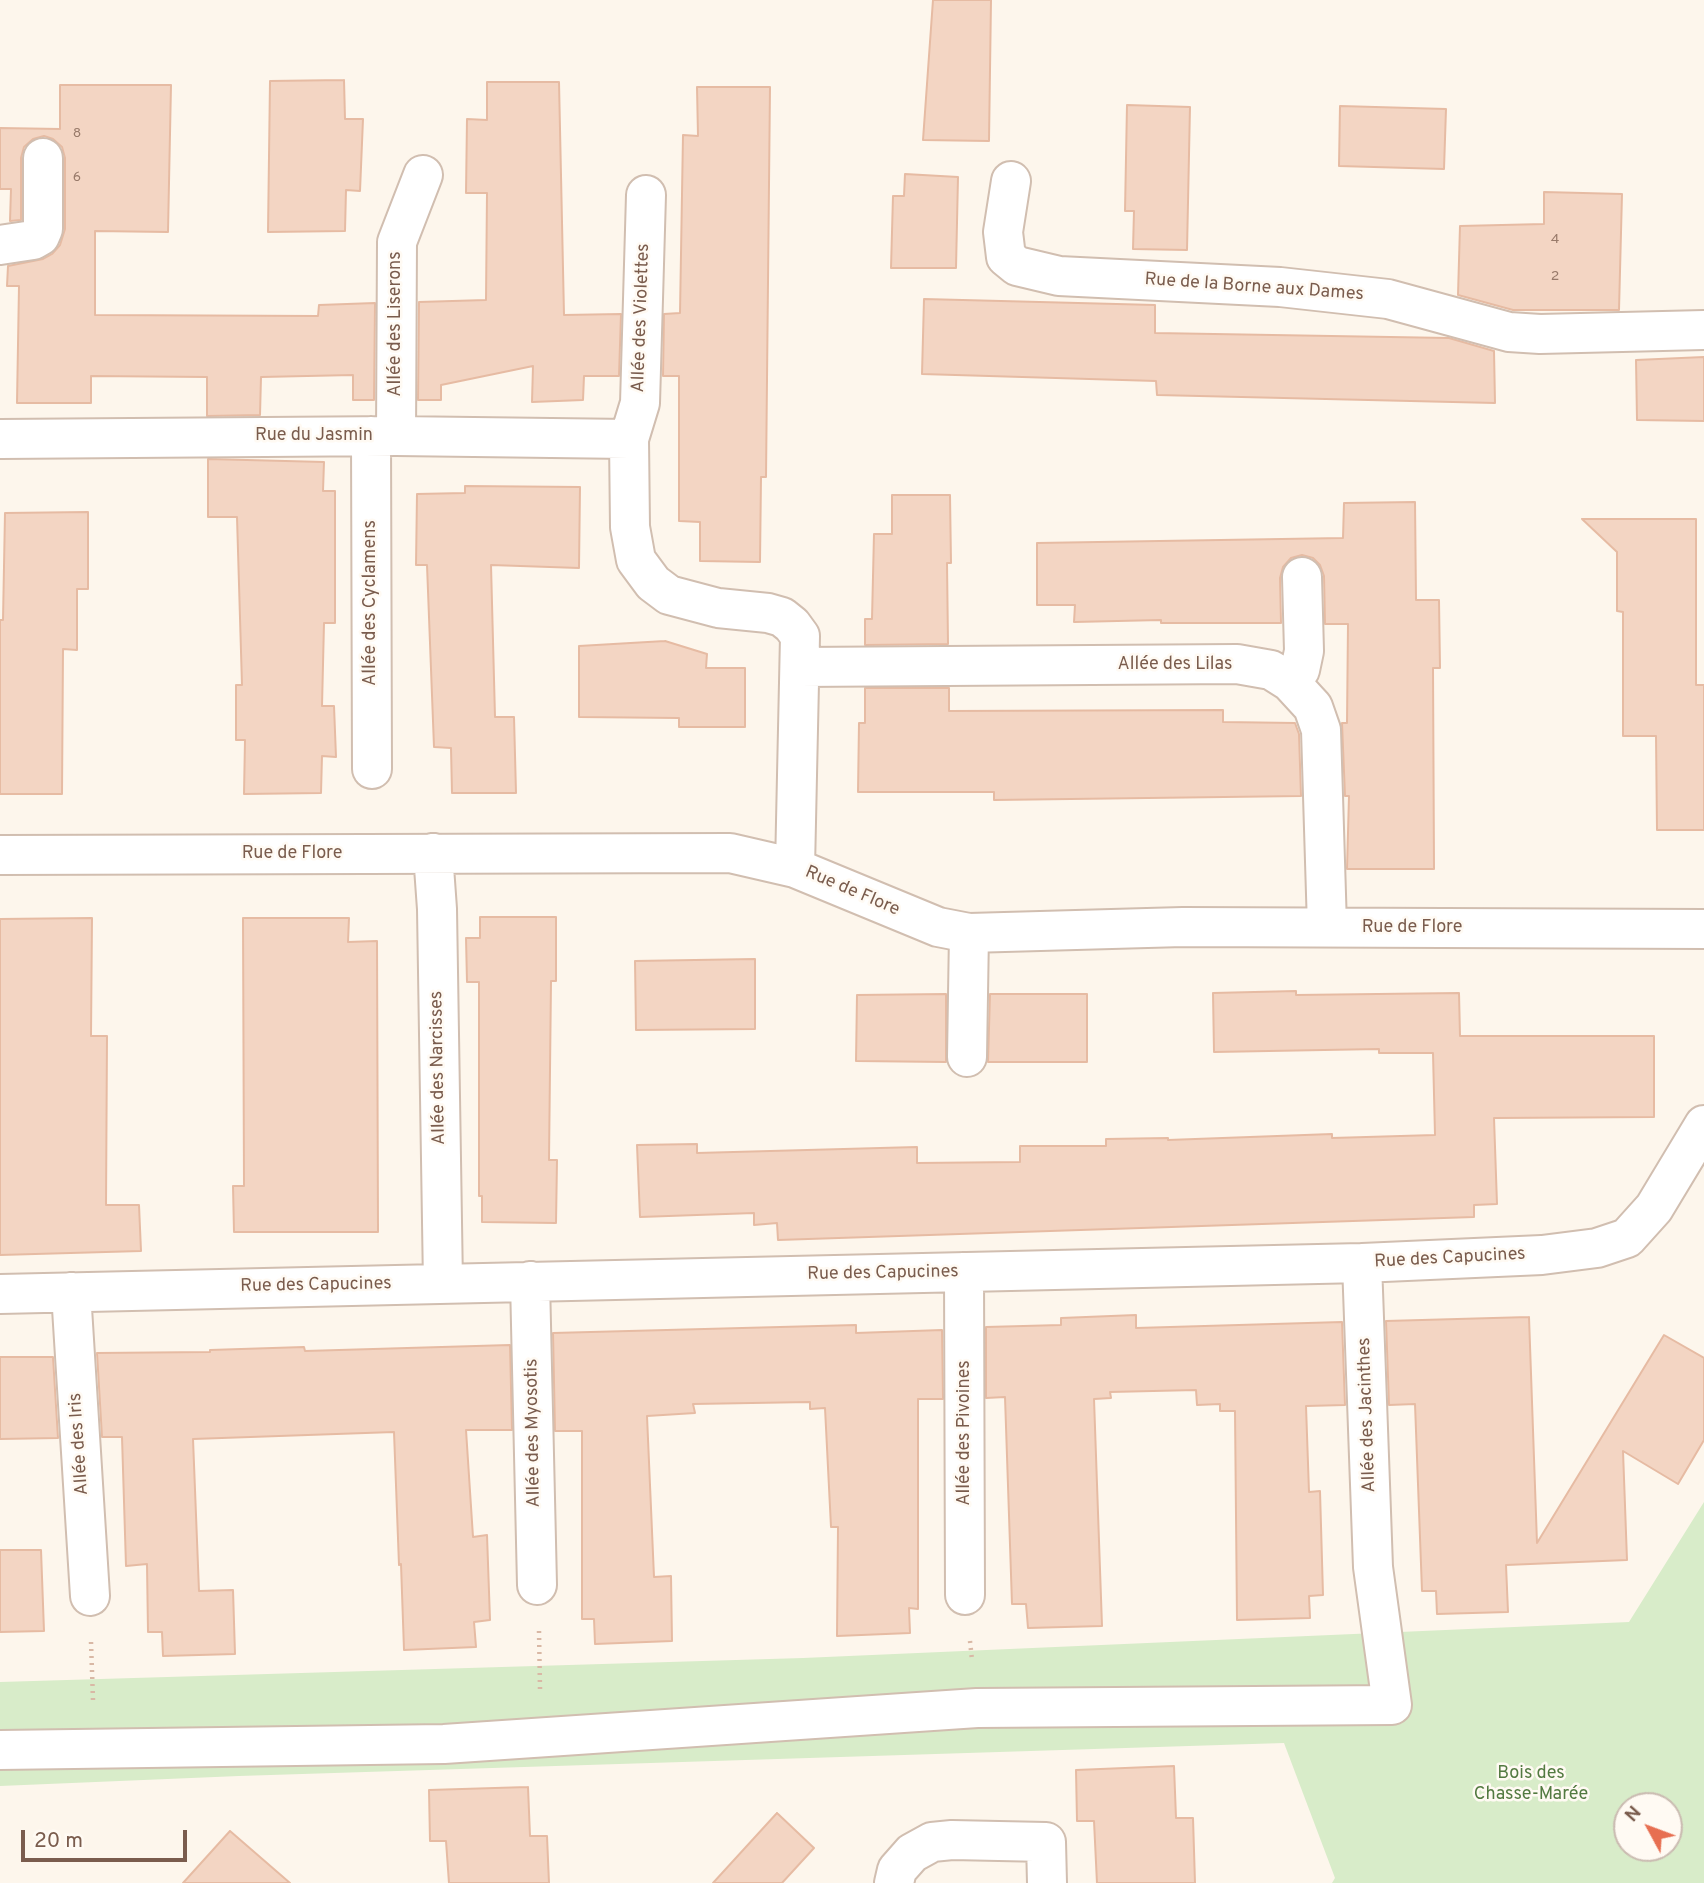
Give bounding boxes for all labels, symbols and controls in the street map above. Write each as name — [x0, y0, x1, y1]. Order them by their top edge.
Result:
house number: 8 — [73, 126, 81, 142]
house number: 6 — [73, 170, 81, 186]
house number: 4 — [1551, 232, 1559, 248]
street label: Allée des Violettes — [629, 243, 655, 393]
street label: Allée des Liserons — [385, 251, 407, 397]
house number: 2 — [1551, 269, 1559, 285]
street label: Rue de la Borne aux Dames — [1144, 270, 1364, 306]
street label: Rue du Jasmin — [255, 425, 373, 447]
street label: Allée des Cyclamens — [360, 520, 382, 686]
street label: Allée des Lilas — [1118, 654, 1232, 676]
street label: Rue de Flore — [242, 843, 342, 865]
street label: Rue de Flore — [801, 862, 903, 922]
street label: Rue de Flore — [1362, 917, 1462, 939]
street label: Allée des Narcisses — [427, 991, 451, 1145]
street label: Rue des Capucines — [1374, 1244, 1526, 1274]
street label: Rue des Capucines — [807, 1262, 959, 1286]
street label: Rue des Capucines — [240, 1274, 392, 1298]
street label: Allée des Jacinthes — [1354, 1337, 1382, 1493]
street label: Allée des Myosotis — [522, 1358, 546, 1508]
street label: Allée des Pivoines — [954, 1360, 976, 1506]
street label: Allée des Iris — [66, 1392, 94, 1496]
park label: Bois des Chasse-Marée — [1474, 1763, 1588, 1806]
north arrow — [1613, 1792, 1683, 1862]
text: N — [1620, 1802, 1647, 1828]
scale bar — [24, 1816, 191, 1860]
text: 20 m — [34, 1828, 83, 1855]

